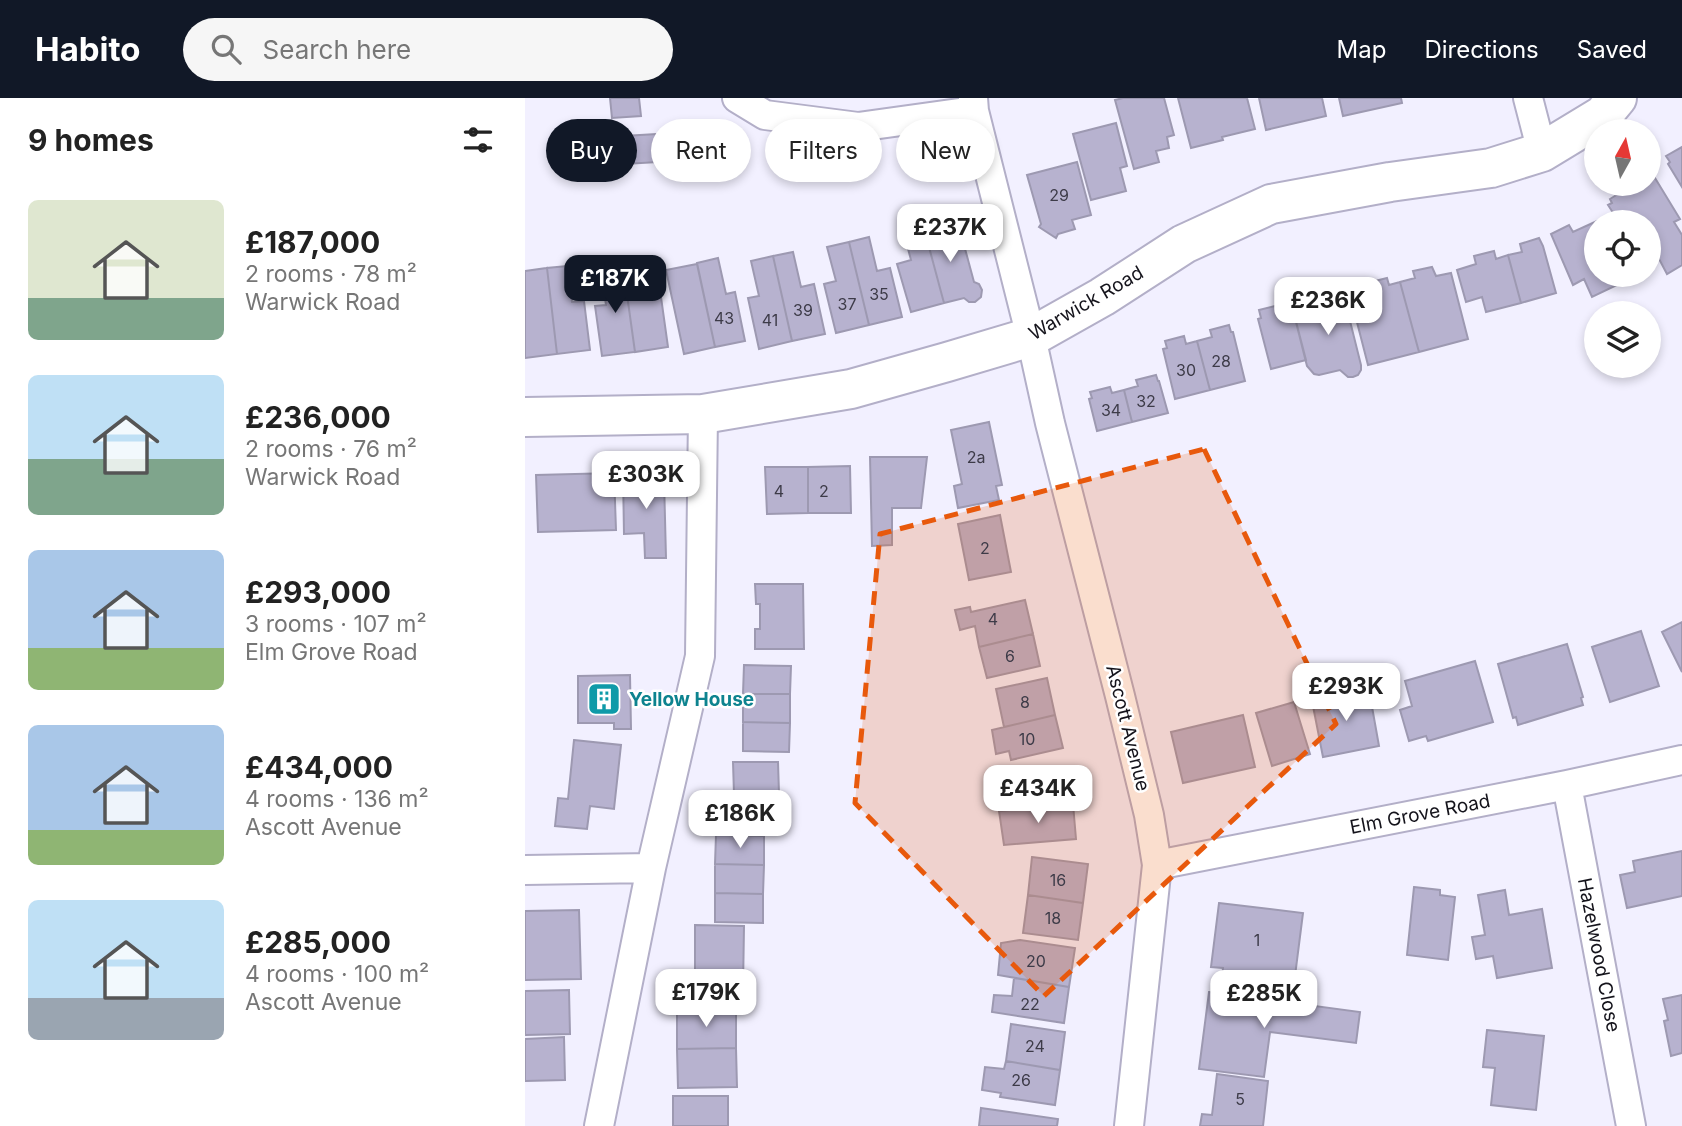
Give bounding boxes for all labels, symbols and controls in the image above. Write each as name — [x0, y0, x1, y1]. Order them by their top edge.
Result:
search box — [183, 18, 673, 81]
text: Habito — [35, 29, 141, 69]
icon: search — [207, 30, 245, 68]
text: Search here — [263, 34, 411, 65]
text: Map — [1337, 35, 1386, 64]
text: Directions — [1424, 35, 1539, 64]
text: Saved — [1577, 35, 1647, 64]
chip: Buy — [546, 119, 637, 182]
chip: Rent — [651, 119, 751, 182]
chip: Filters — [765, 119, 882, 182]
chip: New — [896, 119, 995, 182]
north arrow — [1584, 119, 1661, 196]
map controls — [1584, 119, 1661, 378]
icon: filters — [459, 121, 497, 159]
text: 9 homes — [28, 122, 154, 158]
house number: 29 — [1049, 185, 1069, 205]
pin: £237K — [901, 204, 999, 264]
button: locate — [1584, 210, 1661, 287]
text: £237K — [913, 213, 987, 241]
text: £187,000 — [245, 224, 380, 260]
icon: home — [84, 228, 168, 312]
pin: £187K — [566, 256, 664, 315]
text: 2 rooms · 78 m² — [245, 260, 417, 288]
street label: Warwick Road — [1025, 261, 1147, 345]
text: £187K — [580, 264, 650, 292]
pin: £236K — [1279, 278, 1377, 337]
house number: 35 — [869, 284, 889, 304]
text: £236K — [1290, 286, 1366, 314]
text: Warwick Road — [245, 288, 400, 316]
house number: 37 — [838, 294, 856, 314]
house number: 39 — [793, 300, 813, 320]
button: layers — [1584, 301, 1661, 378]
house number: 43 — [714, 308, 734, 328]
house number: 41 — [762, 310, 778, 330]
house number: 28 — [1211, 351, 1231, 371]
house number: 30 — [1176, 360, 1196, 380]
house number: 32 — [1136, 391, 1156, 411]
text: £236,000 — [245, 399, 391, 435]
house number: 34 — [1101, 400, 1121, 420]
icon: home — [84, 403, 168, 487]
text: 2 rooms · 76 m² — [245, 435, 417, 463]
house number: 2a — [967, 447, 985, 467]
pin: £303K — [597, 452, 695, 511]
text: £303K — [608, 460, 684, 488]
text: Warwick Road — [245, 463, 400, 491]
house number: 4 — [774, 481, 784, 501]
house number: 2 — [819, 481, 829, 501]
house number: 2 — [980, 538, 990, 558]
text: £293,000 — [245, 574, 391, 610]
icon: home — [84, 578, 168, 662]
house number: 4 — [988, 609, 998, 629]
text: 3 rooms · 107 m² — [245, 610, 427, 638]
text: Elm Grove Road — [245, 638, 418, 666]
house number: 6 — [1005, 646, 1015, 666]
street label: Ascott Avenue — [1101, 662, 1155, 794]
pin: £293K — [1297, 664, 1395, 723]
text: £293K — [1308, 672, 1384, 700]
building icon: Yellow House — [585, 680, 623, 718]
place label: Yellow House — [629, 688, 754, 711]
house number: 8 — [1020, 692, 1030, 712]
house number: 10 — [1019, 729, 1035, 749]
text: £434,000 — [245, 749, 393, 785]
icon: home — [84, 753, 168, 837]
pin: £434K — [989, 766, 1087, 825]
text: £434K — [999, 774, 1077, 802]
text: 4 rooms · 136 m² — [245, 785, 429, 813]
street label: Elm Grove Road — [1348, 789, 1492, 839]
pin: £186K — [691, 790, 789, 850]
text: £186K — [704, 799, 776, 827]
text: Ascott Avenue — [245, 813, 402, 841]
house number: 16 — [1050, 870, 1066, 890]
street label: Hazelwood Close — [1573, 876, 1625, 1034]
house number: 18 — [1045, 908, 1061, 928]
text: £285,000 — [245, 924, 391, 960]
icon: home — [84, 928, 168, 1012]
house number: 1 — [1254, 930, 1260, 950]
house number: 20 — [1026, 951, 1046, 971]
text: 4 rooms · 100 m² — [245, 960, 429, 988]
pin: £179K — [657, 970, 755, 1029]
pin: £285K — [1215, 970, 1313, 1030]
text: £179K — [671, 978, 741, 1006]
text: £285K — [1226, 979, 1302, 1007]
text: Ascott Avenue — [245, 988, 402, 1016]
house number: 22 — [1020, 994, 1040, 1014]
house number: 24 — [1025, 1036, 1045, 1056]
house number: 26 — [1011, 1070, 1031, 1090]
house number: 5 — [1235, 1089, 1245, 1109]

